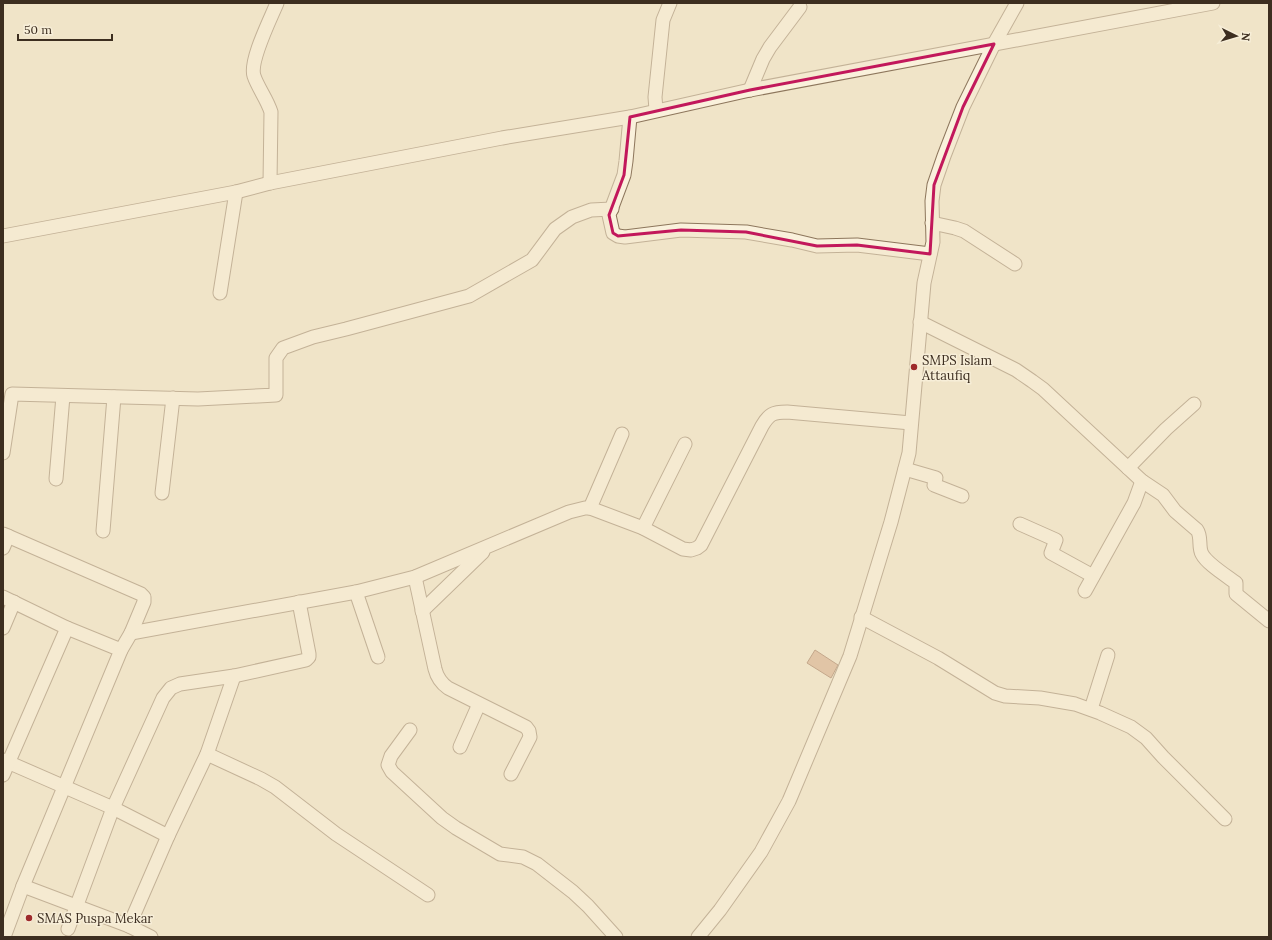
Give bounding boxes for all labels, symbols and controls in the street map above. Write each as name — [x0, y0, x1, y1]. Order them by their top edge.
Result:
scale bar — [18, 16, 112, 42]
north arrow — [1216, 16, 1256, 56]
text: 50 m — [24, 22, 52, 37]
text: N — [1239, 32, 1253, 42]
place label: SMPS Islam Attaufiq — [921, 352, 992, 384]
marker: SMPS Islam Attaufiq — [909, 362, 919, 372]
place label: SMAS Puspa Mekar — [37, 910, 153, 927]
marker: SMAS Puspa Mekar — [24, 913, 34, 923]

